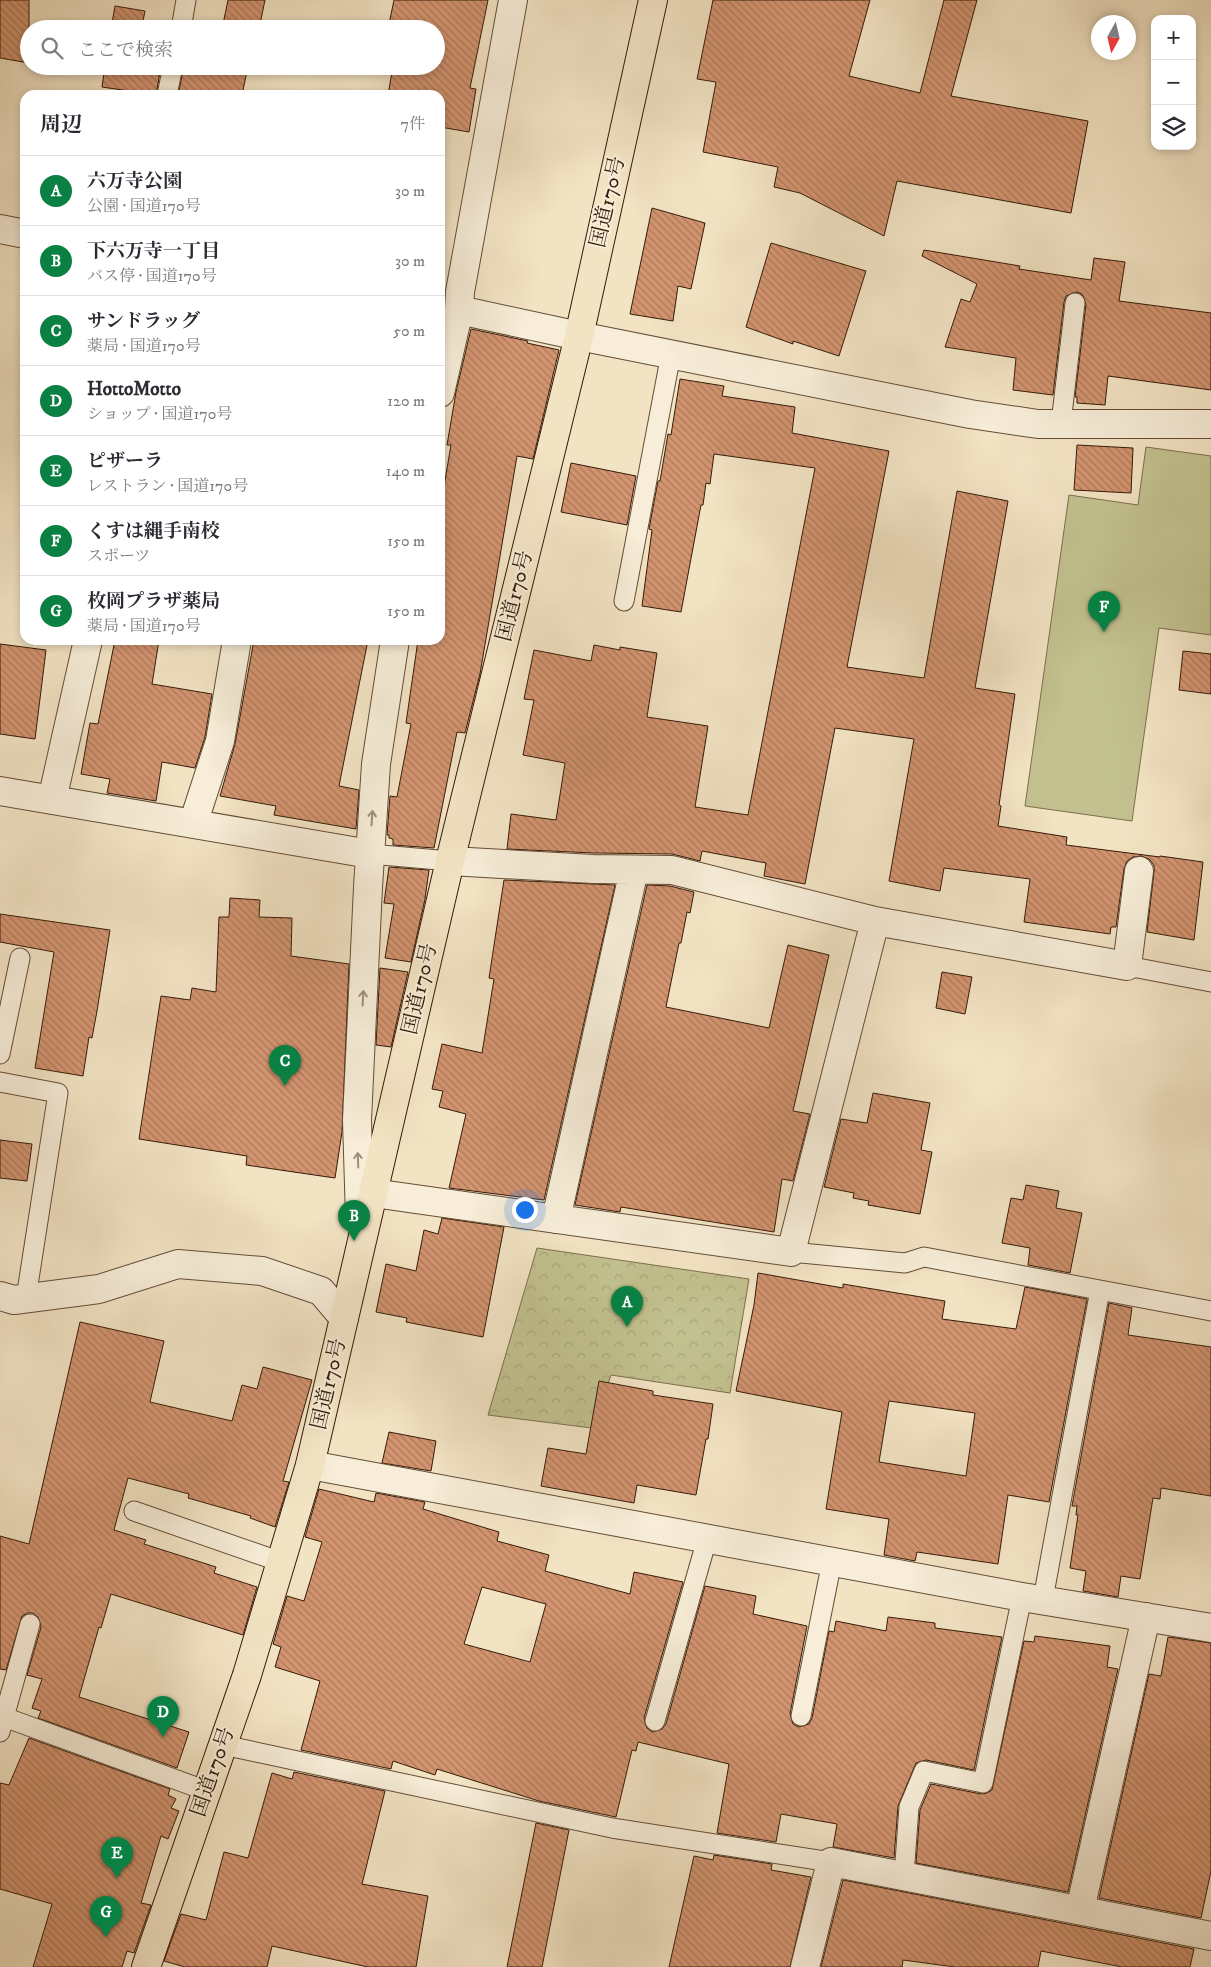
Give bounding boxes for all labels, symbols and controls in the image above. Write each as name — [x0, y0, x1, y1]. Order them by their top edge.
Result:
north arrow — [1091, 15, 1136, 60]
map controls — [1151, 15, 1196, 150]
button: + — [1151, 15, 1196, 60]
search box — [20, 20, 445, 75]
icon: search — [38, 34, 66, 62]
text: ここで検索 — [78, 39, 173, 62]
button: − — [1151, 60, 1196, 105]
button: layers — [1151, 105, 1196, 150]
text: 周辺 — [40, 112, 82, 138]
text: 7件 — [401, 114, 425, 134]
street label: 国道170号 — [585, 154, 631, 250]
text: 六万寺公園 — [87, 170, 182, 193]
text: A — [51, 181, 61, 201]
text: 30 m — [395, 181, 425, 201]
text: 公園 · 国道170号 — [87, 196, 201, 216]
text: 下六万寺一丁目 — [87, 240, 220, 263]
text: B — [51, 251, 61, 271]
text: 30 m — [395, 251, 425, 271]
text: バス停 · 国道170号 — [87, 266, 217, 286]
text: サンドラッグ — [87, 310, 200, 333]
text: C — [51, 321, 61, 341]
text: 50 m — [393, 321, 425, 341]
text: 薬局 · 国道170号 — [87, 336, 201, 356]
text: HottoMotto — [87, 378, 181, 401]
text: D — [50, 391, 62, 411]
text: 120 m — [387, 391, 425, 411]
text: ショップ · 国道170号 — [87, 404, 232, 424]
text: ピザーラ — [87, 450, 163, 473]
text: E — [50, 461, 62, 481]
text: 140 m — [386, 461, 425, 481]
text: レストラン · 国道170号 — [87, 476, 248, 496]
text: くすは縄手南校 — [87, 520, 220, 543]
text: F — [51, 531, 61, 551]
text: 150 m — [387, 531, 425, 551]
text: スポーツ — [87, 546, 150, 566]
street label: 国道170号 — [491, 548, 539, 644]
text: 枚岡プラザ薬局 — [87, 590, 220, 613]
pin: F — [1088, 591, 1120, 632]
text: G — [50, 601, 62, 621]
text: 150 m — [387, 601, 425, 621]
text: 薬局 · 国道170号 — [87, 616, 201, 636]
one-way arrow — [368, 811, 377, 827]
street label: 国道170号 — [397, 941, 443, 1037]
one-way arrow — [358, 990, 367, 1006]
pin: C — [269, 1045, 301, 1086]
one-way arrow — [354, 1153, 363, 1169]
your location — [512, 1197, 538, 1223]
pin: B — [338, 1200, 370, 1241]
pin: A — [611, 1286, 643, 1327]
street label: 国道170号 — [306, 1336, 352, 1432]
pin: D — [147, 1696, 179, 1737]
street label: 国道170号 — [186, 1724, 240, 1820]
pin: E — [101, 1837, 133, 1878]
pin: G — [90, 1896, 122, 1937]

